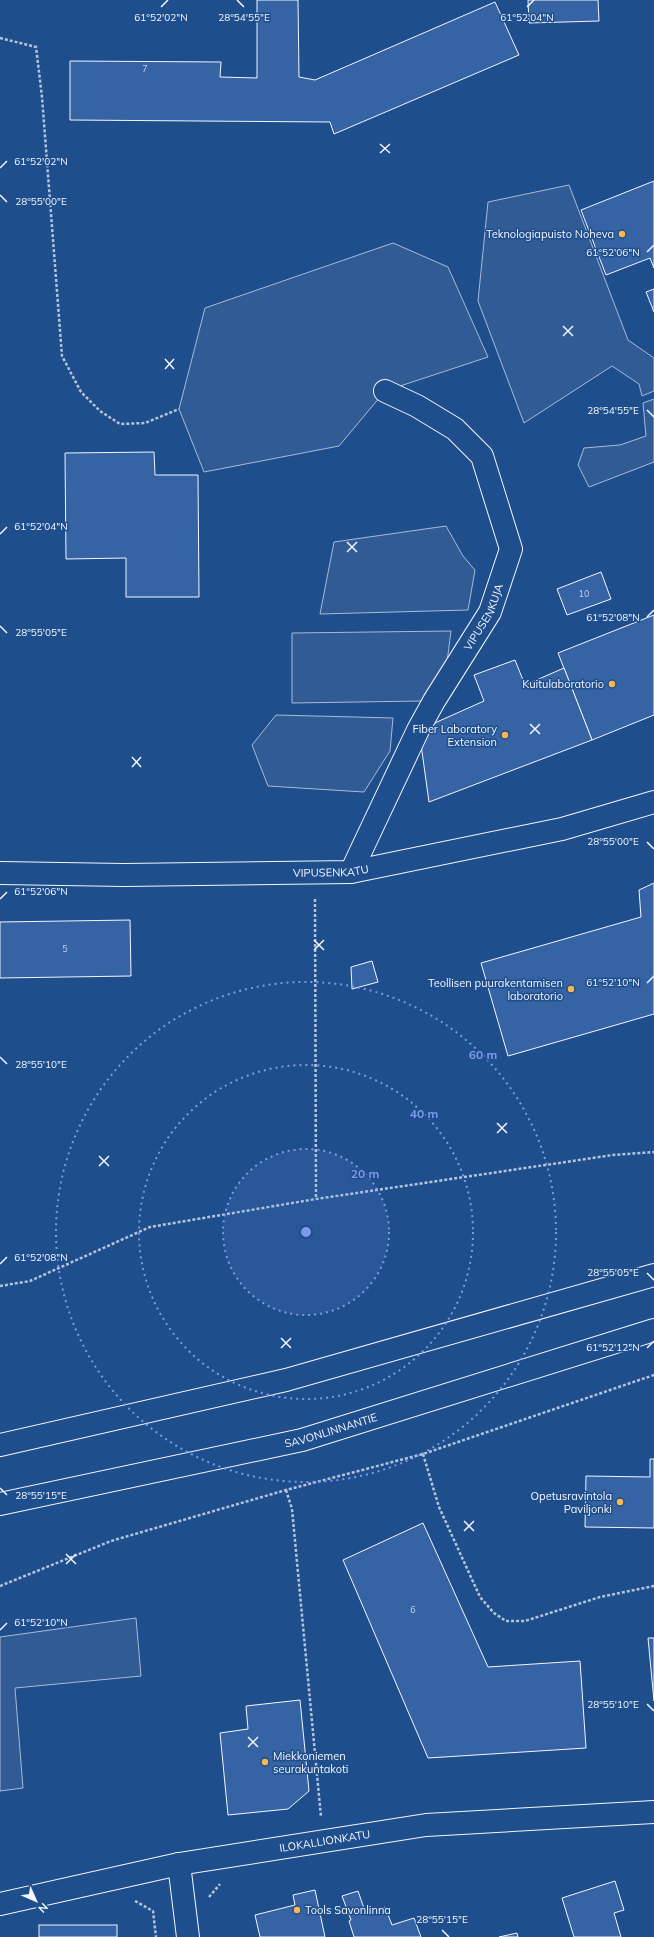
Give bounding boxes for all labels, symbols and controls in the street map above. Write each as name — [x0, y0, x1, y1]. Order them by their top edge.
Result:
text: 61°52'02"N — [134, 11, 188, 24]
text: 28°54'55"E — [218, 11, 270, 24]
text: 61°52'04"N — [500, 11, 554, 24]
house number: 7 — [142, 63, 148, 74]
text: 61°52'02"N — [14, 155, 68, 168]
text: 28°55'00"E — [15, 195, 67, 208]
place label: Teknologiapuisto Noheva — [486, 227, 614, 241]
marker: Teknologiapuisto Noheva — [617, 229, 627, 239]
text: 61°52'06"N — [586, 246, 640, 259]
text: 28°54'55"E — [587, 404, 639, 417]
text: 61°52'04"N — [14, 520, 68, 533]
street label: VIPUSENKUJA — [461, 582, 506, 653]
house number: 10 — [579, 588, 589, 599]
text: 61°52'08"N — [586, 611, 640, 624]
text: 28°55'05"E — [15, 626, 67, 639]
place label: Kuitulaboratorio — [522, 677, 604, 691]
marker: Kuitulaboratorio — [607, 679, 617, 689]
place label: Fiber Laboratory Extension — [412, 722, 497, 749]
marker: Fiber Laboratory Extension — [500, 730, 510, 740]
text: 28°55'00"E — [587, 835, 639, 848]
street label: VIPUSENKATU — [293, 862, 370, 880]
text: 61°52'06"N — [14, 885, 68, 898]
house number: 5 — [62, 943, 68, 954]
place label: Teollisen puurakentamisen laboratorio — [428, 976, 563, 1003]
text: 61°52'10"N — [586, 976, 640, 989]
marker: Teollisen puurakentamisen laboratorio — [566, 984, 576, 994]
text: 60 m — [469, 1047, 497, 1062]
text: 28°55'10"E — [15, 1058, 67, 1071]
text: 40 m — [410, 1106, 438, 1121]
text: 20 m — [351, 1166, 379, 1181]
centre of rings — [299, 1225, 313, 1239]
text: 61°52'08"N — [14, 1251, 68, 1264]
text: 28°55'05"E — [587, 1266, 639, 1279]
text: 61°52'12"N — [586, 1341, 640, 1354]
street label: SAVONLINNANTIE — [283, 1410, 379, 1451]
text: 28°55'15"E — [15, 1489, 67, 1502]
place label: Opetusravintola Paviljonki — [531, 1489, 612, 1516]
marker: Opetusravintola Paviljonki — [615, 1497, 625, 1507]
house number: 6 — [410, 1604, 416, 1615]
text: 61°52'10"N — [14, 1616, 68, 1629]
text: 28°55'10"E — [587, 1698, 639, 1711]
place label: Miekkoniemen seurakuntakoti — [273, 1749, 348, 1776]
marker: Miekkoniemen seurakuntakoti — [260, 1757, 270, 1767]
street label: ILOKALLIONKATU — [278, 1827, 371, 1855]
north arrow — [16, 1881, 56, 1921]
text: N — [35, 1900, 51, 1916]
place label: Tools Savonlinna — [305, 1903, 391, 1917]
marker: Tools Savonlinna — [292, 1905, 302, 1915]
text: 28°55'15"E — [416, 1913, 468, 1926]

